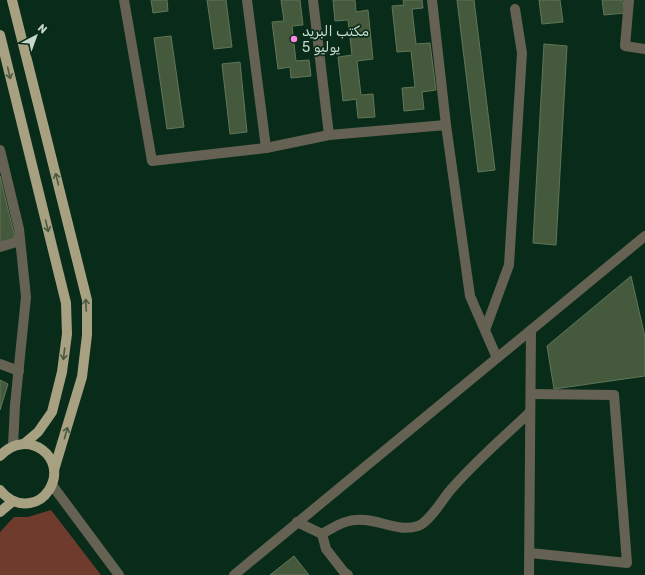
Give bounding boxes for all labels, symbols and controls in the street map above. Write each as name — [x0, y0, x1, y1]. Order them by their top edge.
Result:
north arrow — [16, 16, 56, 56]
text: N — [35, 21, 50, 36]
place label: مكتب البريد 5 يوليو — [302, 23, 369, 56]
marker: مكتب البريد 5 يوليو — [289, 34, 299, 44]
one-way arrow — [6, 66, 14, 79]
one-way arrow — [52, 173, 60, 186]
one-way arrow — [44, 219, 52, 232]
one-way arrow — [83, 299, 90, 312]
one-way arrow — [60, 347, 68, 360]
one-way arrow — [63, 426, 70, 439]

